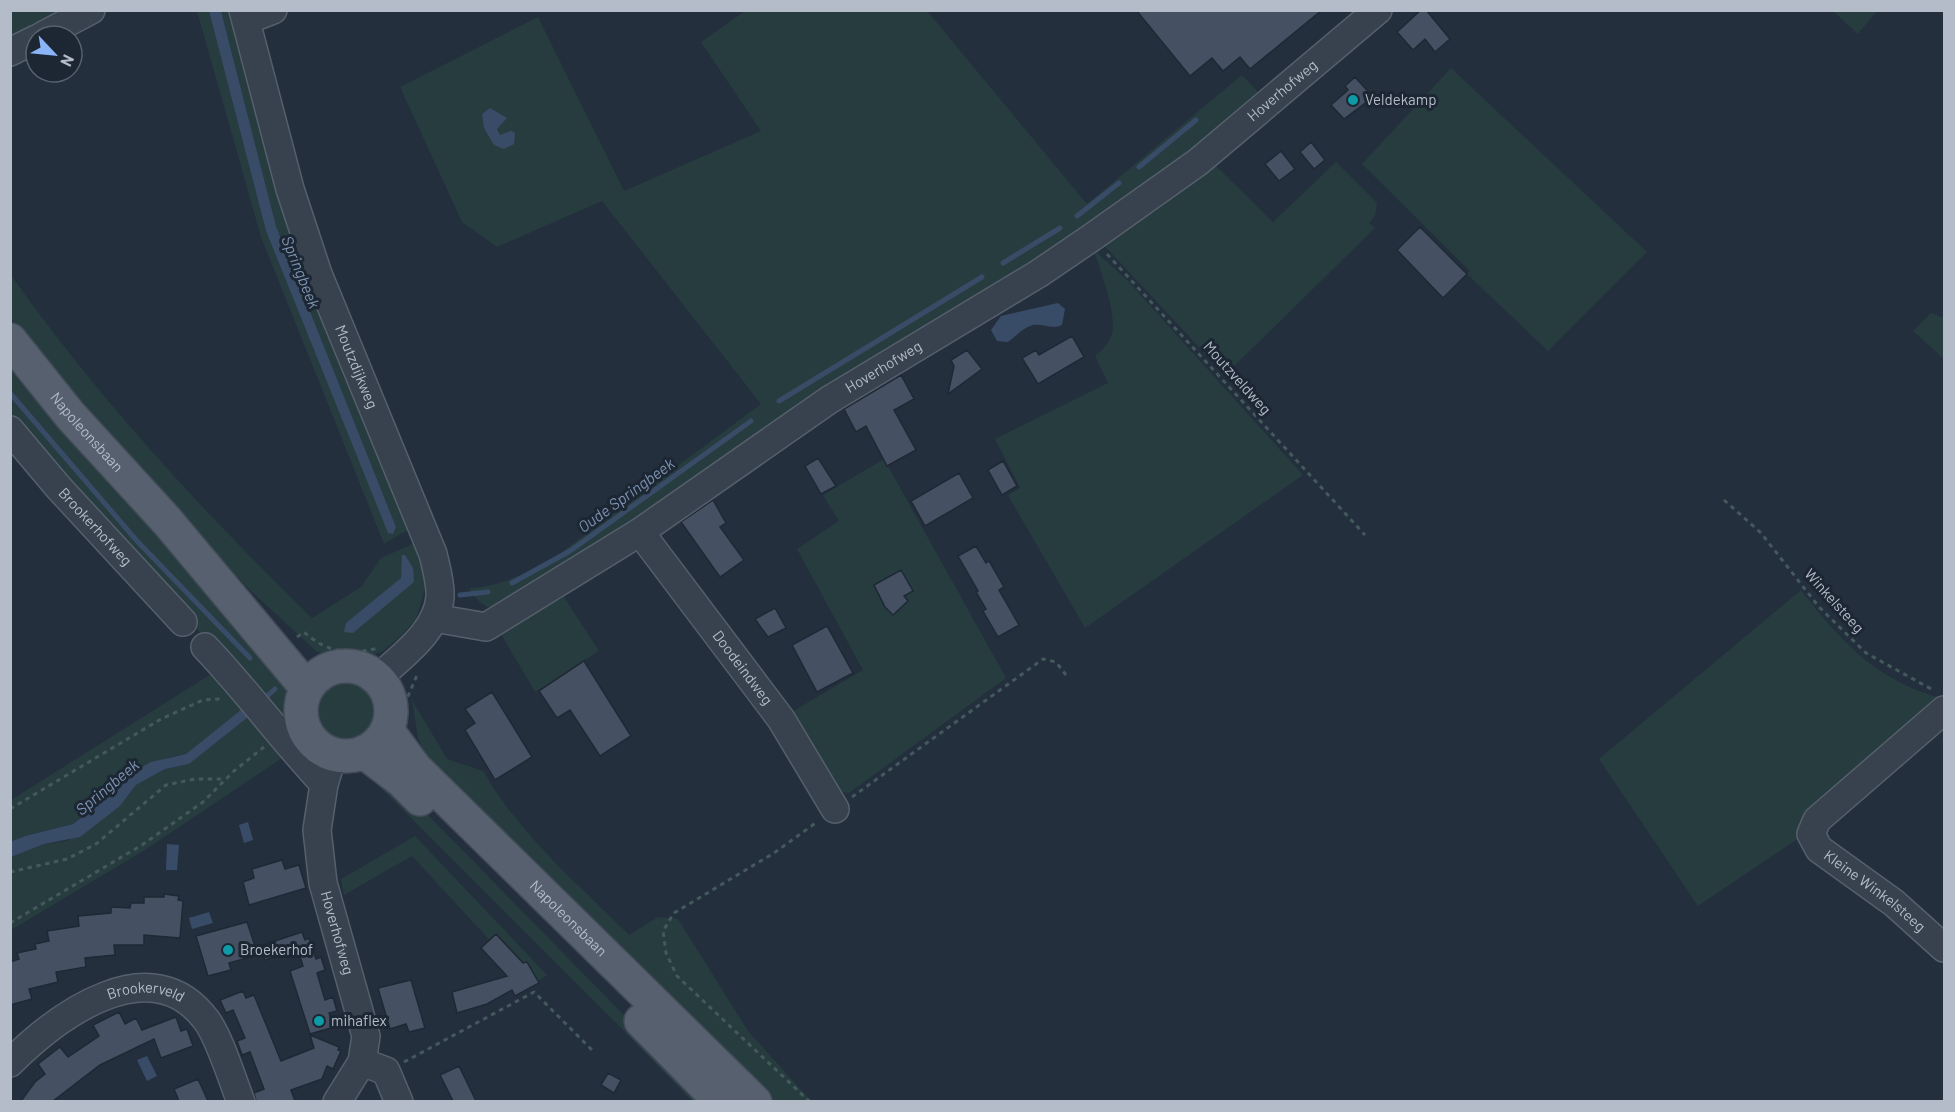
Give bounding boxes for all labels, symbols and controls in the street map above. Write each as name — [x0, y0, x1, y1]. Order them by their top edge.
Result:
north arrow — [24, 24, 84, 84]
text: N — [57, 52, 79, 70]
street label: Hoverhofweg — [1243, 55, 1320, 125]
place label: Veldekamp — [1365, 90, 1436, 108]
marker: Veldekamp — [1346, 93, 1360, 107]
water label: Springbeek — [278, 233, 325, 311]
street label: Moutzdijkweg — [332, 322, 382, 411]
street label: Hoverhofweg — [842, 336, 925, 396]
street label: Moutzveldweg — [1200, 337, 1275, 418]
street label: Napoleonsbaan — [47, 388, 128, 475]
water label: Oude Springbeek — [574, 453, 678, 536]
street label: Brookerhofweg — [55, 484, 136, 569]
street label: Winkelsteeg — [1801, 565, 1868, 636]
street label: Doodeindweg — [709, 626, 777, 708]
water label: Springbeek — [71, 755, 142, 819]
street label: Kleine Winkelsteeg — [1821, 846, 1930, 935]
street label: Napoleonsbaan — [527, 876, 611, 960]
street label: Hoverhofweg — [318, 889, 358, 976]
place label: Broekerhof — [240, 940, 313, 958]
marker: Broekerhof — [221, 943, 235, 957]
street label: Brookerveld — [104, 977, 188, 1005]
place label: mihaflex — [331, 1011, 387, 1029]
marker: mihaflex — [312, 1014, 326, 1028]

